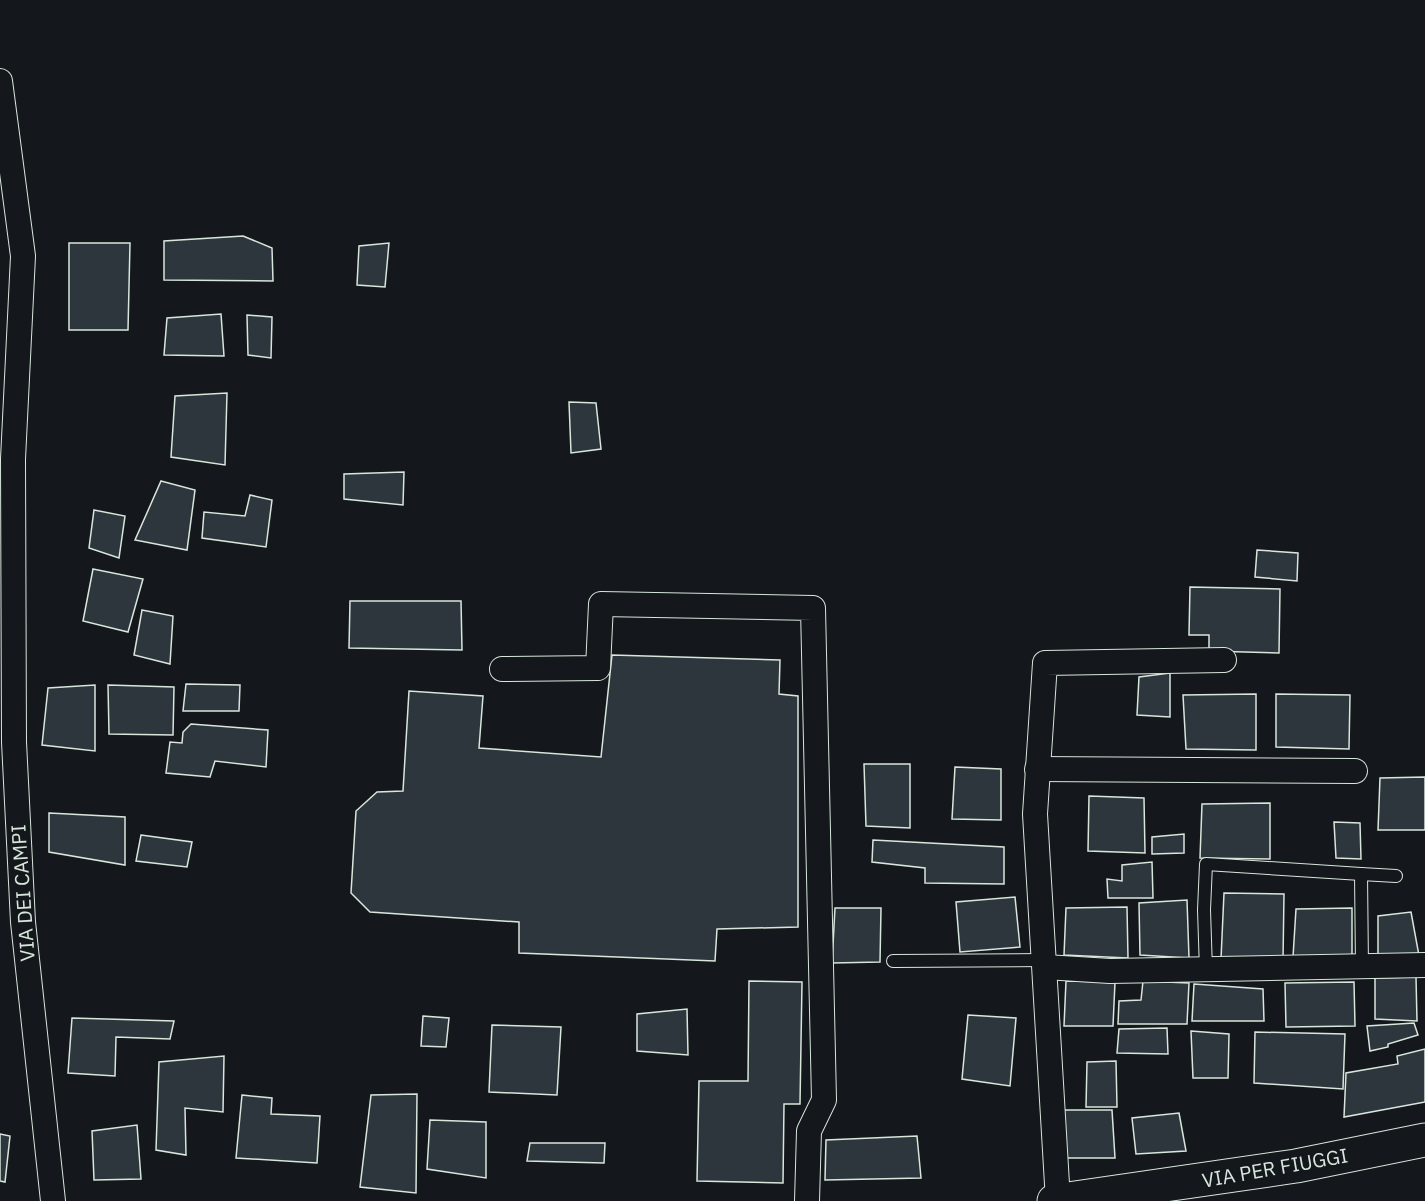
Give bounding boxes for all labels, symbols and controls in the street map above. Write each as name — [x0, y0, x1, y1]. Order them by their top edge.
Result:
street label: VIA DEI CAMPI — [4, 824, 41, 962]
street label: VIA PER FIUGGI — [1200, 1141, 1350, 1194]

